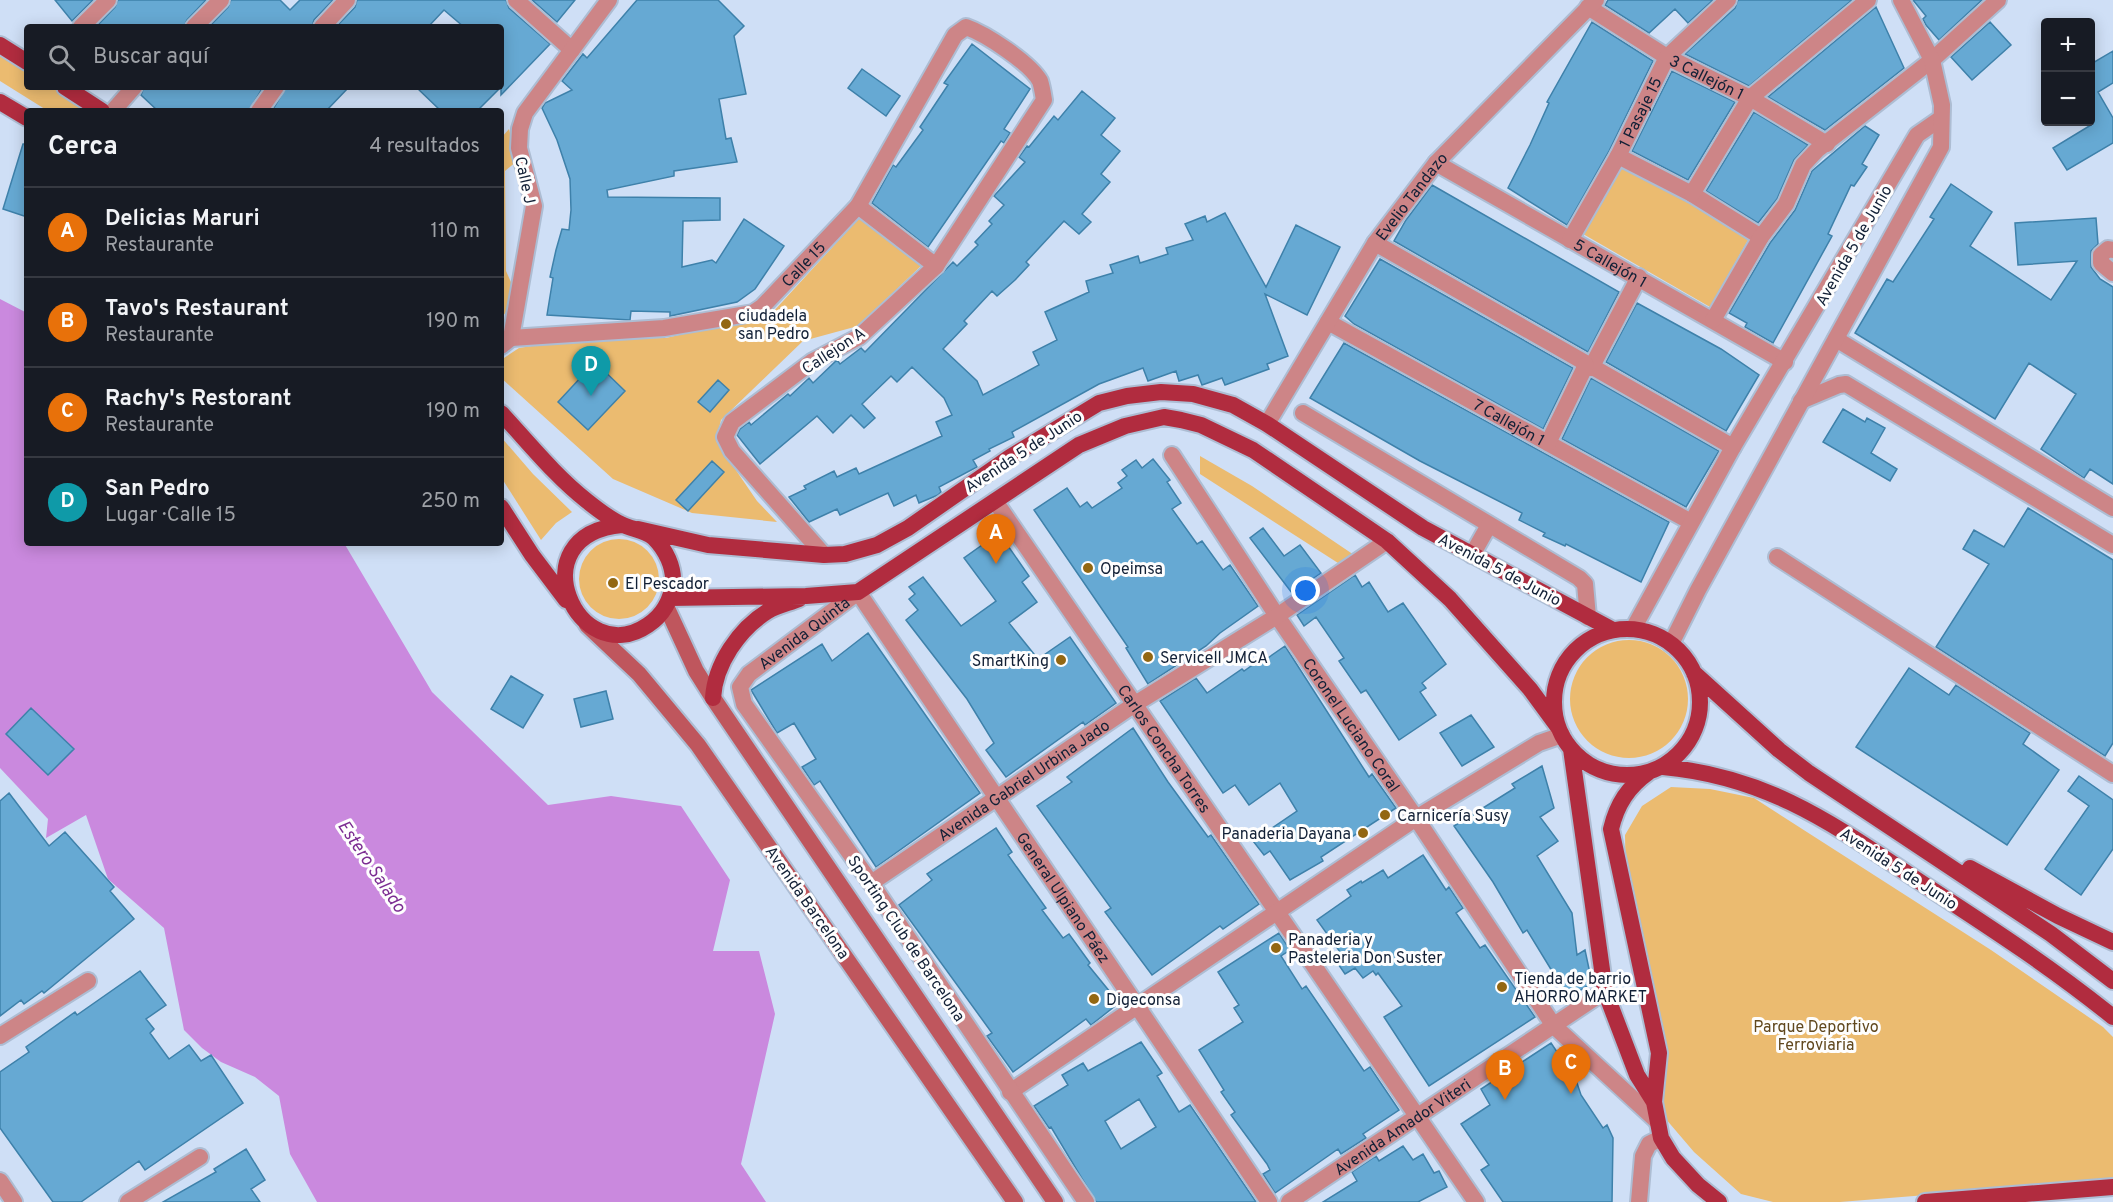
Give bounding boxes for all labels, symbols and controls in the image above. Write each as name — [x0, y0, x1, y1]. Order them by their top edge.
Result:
map controls — [2041, 18, 2095, 126]
button: + — [2041, 18, 2095, 72]
search box — [24, 24, 504, 90]
icon: search — [45, 41, 78, 74]
text: Buscar aquí — [93, 44, 209, 71]
street label: 3 Callejón 1 — [1665, 52, 1747, 105]
button: − — [2041, 72, 2095, 126]
street label: 1 Pasaje 15 — [1616, 74, 1668, 151]
text: Cerca — [48, 131, 118, 164]
text: 4 resultados — [370, 134, 480, 160]
street label: Evelio Tandazo — [1372, 149, 1453, 245]
street label: Calle J — [509, 155, 539, 206]
street label: Avenida 5 de Junio — [1812, 182, 1897, 310]
text: Delicias Maruri — [105, 206, 260, 233]
text: A — [60, 219, 75, 245]
text: 110 m — [431, 219, 480, 245]
text: Restaurante — [105, 233, 214, 259]
street label: 5 Callejón 1 — [1569, 235, 1650, 293]
street label: Calle 15 — [778, 238, 831, 292]
text: Tavo's Restaurant — [105, 296, 289, 323]
place label: ciudadela san Pedro — [738, 307, 810, 345]
text: B — [61, 309, 74, 335]
text: 190 m — [426, 309, 480, 335]
marker: ciudadela san Pedro — [719, 317, 733, 331]
text: Restaurante — [105, 323, 214, 349]
street label: Callejon A — [799, 324, 870, 380]
pin: D — [572, 346, 610, 396]
text: Rachy's Restorant — [105, 386, 291, 413]
street label: 7 Callejón 1 — [1469, 396, 1548, 451]
text: C — [61, 399, 74, 425]
text: 190 m — [426, 399, 480, 425]
street label: Avenida 5 de Junio — [962, 407, 1087, 498]
text: Restaurante — [105, 413, 214, 439]
text: San Pedro — [105, 476, 210, 503]
text: D — [60, 489, 75, 515]
text: 250 m — [421, 489, 480, 515]
text: Lugar · Calle 15 — [105, 503, 236, 529]
pin: A — [976, 514, 1016, 564]
street label: Avenida 5 de Junio — [1434, 530, 1564, 612]
place label: Opeimsa — [1100, 560, 1163, 580]
marker: Opeimsa — [1081, 561, 1095, 575]
place label: El Pescador — [625, 575, 709, 595]
marker: El Pescador — [606, 576, 620, 590]
your location — [1291, 576, 1320, 605]
street label: Avenida Quinta — [755, 594, 855, 675]
place label: Servicell JMCA — [1160, 649, 1268, 669]
marker: Servicell JMCA — [1141, 650, 1155, 664]
place label: SmartKing — [972, 652, 1049, 672]
marker: SmartKing — [1054, 653, 1068, 667]
street label: Coronel Luciano Coral — [1297, 655, 1403, 797]
street label: Carlos Concha Torres — [1112, 681, 1214, 818]
street label: Avenida Gabriel Urbina Jado — [935, 716, 1114, 847]
place label: Carnicería Susy — [1397, 807, 1509, 827]
marker: Carnicería Susy — [1378, 808, 1392, 822]
water label: Estero Salado — [331, 816, 410, 918]
street label: Avenida 5 de Junio — [1835, 824, 1960, 915]
place label: Panaderia Dayana — [1221, 825, 1351, 845]
marker: Panaderia Dayana — [1356, 826, 1370, 840]
street label: General Ulpiano Páez — [1011, 829, 1113, 968]
street label: Avenida Barcelona — [760, 843, 853, 964]
street label: Sporting Club de Barcelona — [842, 852, 968, 1026]
place label: Panaderia y Pasteleria Don Suster — [1288, 931, 1443, 969]
marker: Panaderia y Pasteleria Don Suster — [1269, 941, 1283, 955]
place label: Tienda de barrio AHORRO MARKET — [1514, 970, 1647, 1008]
marker: Tienda de barrio AHORRO MARKET — [1495, 980, 1509, 994]
place label: Digeconsa — [1106, 991, 1181, 1011]
marker: Digeconsa — [1087, 992, 1101, 1006]
park label: Parque Deportivo Ferroviaria — [1753, 1018, 1879, 1056]
pin: C — [1552, 1044, 1590, 1094]
pin: B — [1486, 1050, 1524, 1100]
street label: Avenida Amador Viteri — [1331, 1075, 1475, 1181]

